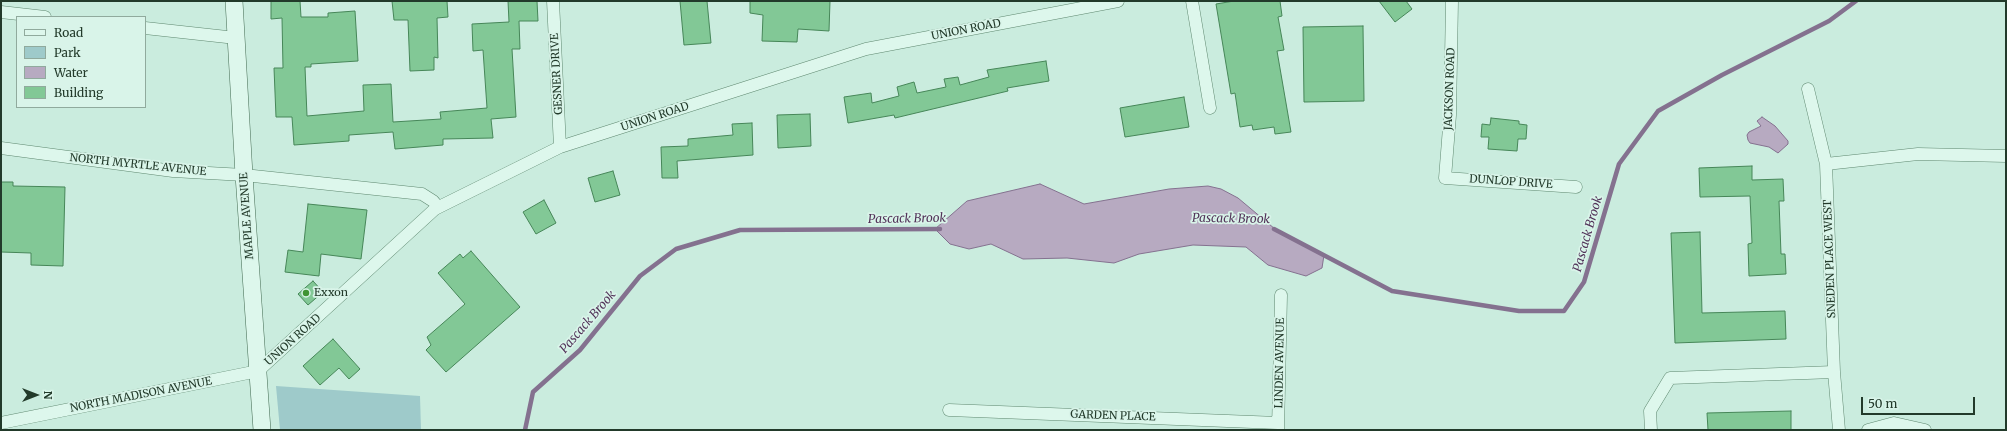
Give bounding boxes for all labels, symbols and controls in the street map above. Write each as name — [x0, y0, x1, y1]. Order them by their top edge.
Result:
legend — [16, 16, 146, 108]
street label: UNION ROAD — [930, 17, 1002, 43]
text: Road — [54, 25, 83, 40]
street label: GESNER DRIVE — [548, 33, 566, 115]
text: Park — [54, 45, 81, 60]
street label: JACKSON ROAD — [1442, 47, 1458, 131]
text: Water — [54, 65, 88, 80]
text: Building — [54, 85, 103, 100]
street label: UNION ROAD — [619, 100, 691, 134]
street label: NORTH MYRTLE AVENUE — [69, 151, 207, 179]
street label: MAPLE AVENUE — [237, 172, 257, 260]
street label: DUNLOP DRIVE — [1469, 172, 1553, 192]
water label: Pascack Brook — [1570, 195, 1606, 273]
street label: SNEDEN PLACE WEST — [1821, 199, 1839, 319]
water label: Pascack Brook — [868, 211, 946, 227]
water label: Pascack Brook — [1192, 211, 1270, 227]
place label: Exxon — [314, 286, 348, 300]
marker: Exxon — [301, 288, 311, 298]
water label: Pascack Brook — [557, 288, 619, 356]
street label: UNION ROAD — [262, 311, 324, 369]
street label: LINDEN AVENUE — [1273, 318, 1287, 408]
north arrow — [16, 375, 56, 415]
street label: NORTH MADISON AVENUE — [69, 375, 213, 415]
scale bar — [1863, 389, 1977, 415]
text: N — [41, 391, 55, 399]
text: 50 m — [1868, 396, 1897, 411]
street label: GARDEN PLACE — [1070, 408, 1156, 424]

